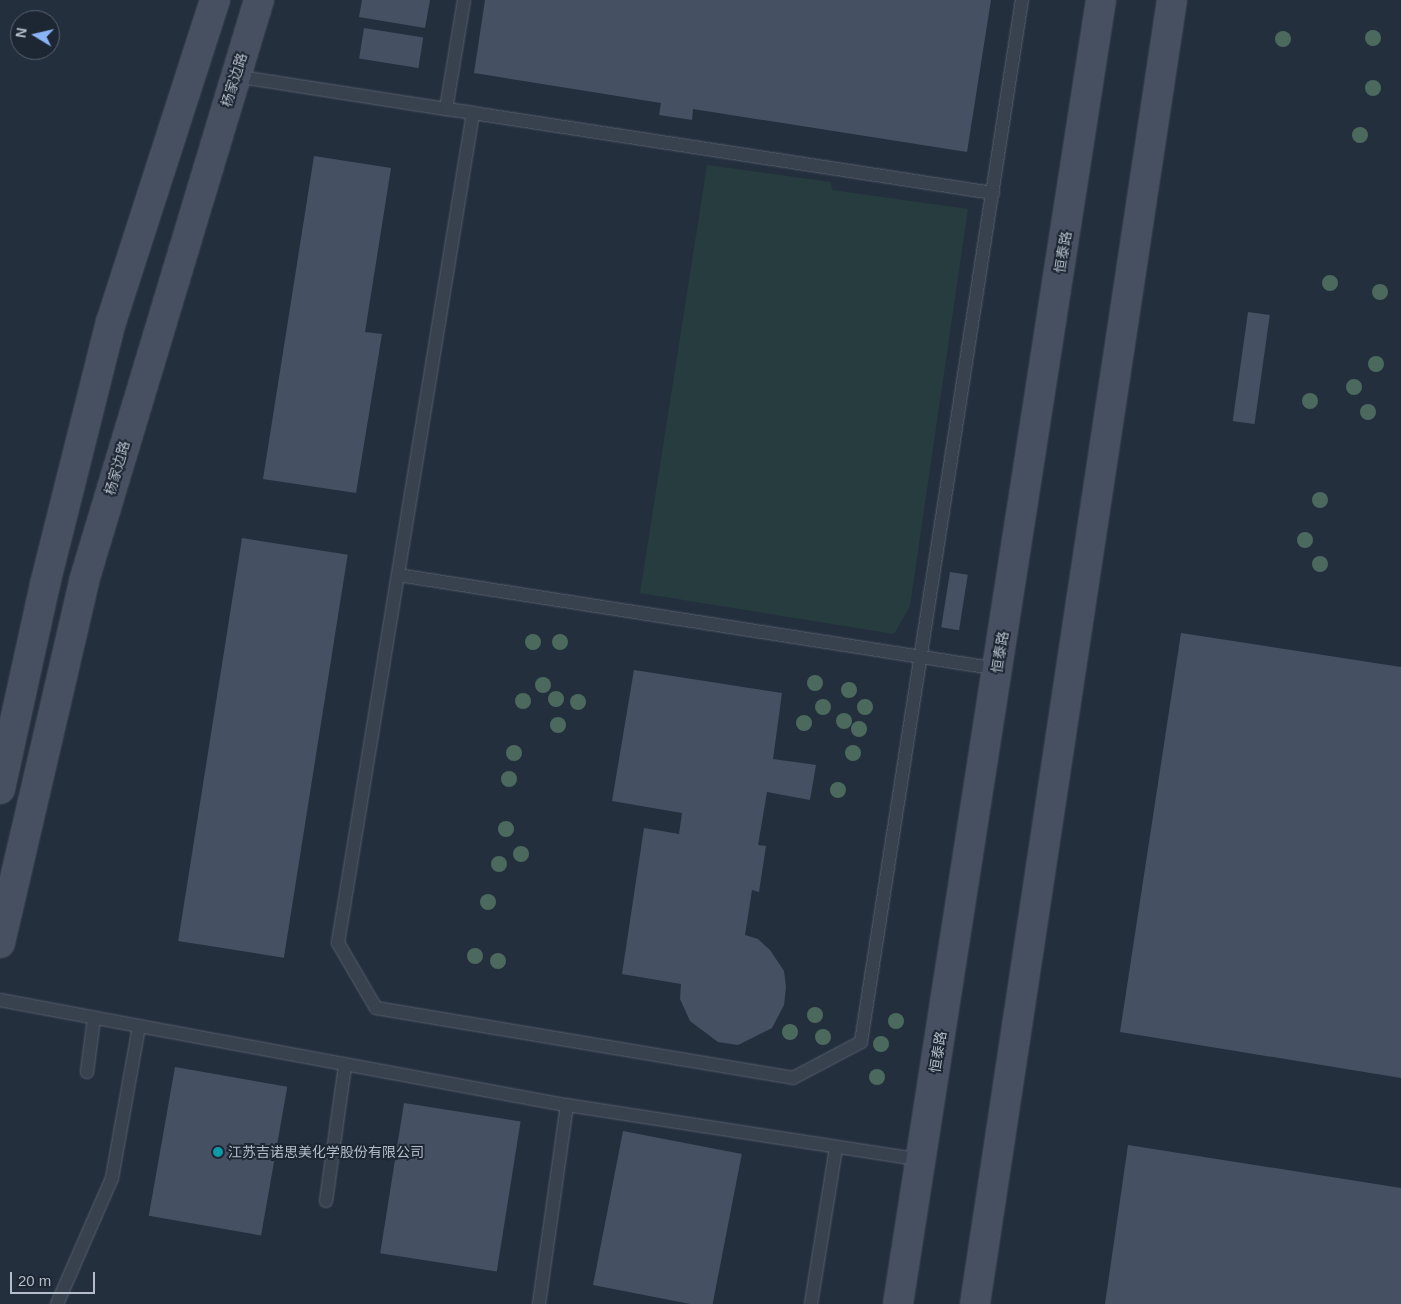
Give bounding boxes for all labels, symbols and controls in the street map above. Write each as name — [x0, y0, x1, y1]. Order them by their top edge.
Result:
north arrow — [10, 10, 60, 60]
text: N — [12, 27, 30, 39]
street label: 杨家边路 — [218, 51, 250, 109]
street label: 恒泰路 — [1051, 230, 1075, 274]
street label: 杨家边路 — [101, 439, 133, 497]
street label: 恒泰路 — [988, 630, 1012, 674]
street label: 恒泰路 — [926, 1030, 950, 1074]
place label: 江苏吉诺思美化学股份有限公司 — [228, 1144, 424, 1160]
marker: 江苏吉诺思美化学股份有限公司 — [212, 1146, 224, 1158]
scale bar — [12, 1262, 98, 1294]
text: 20 m — [18, 1272, 51, 1289]

